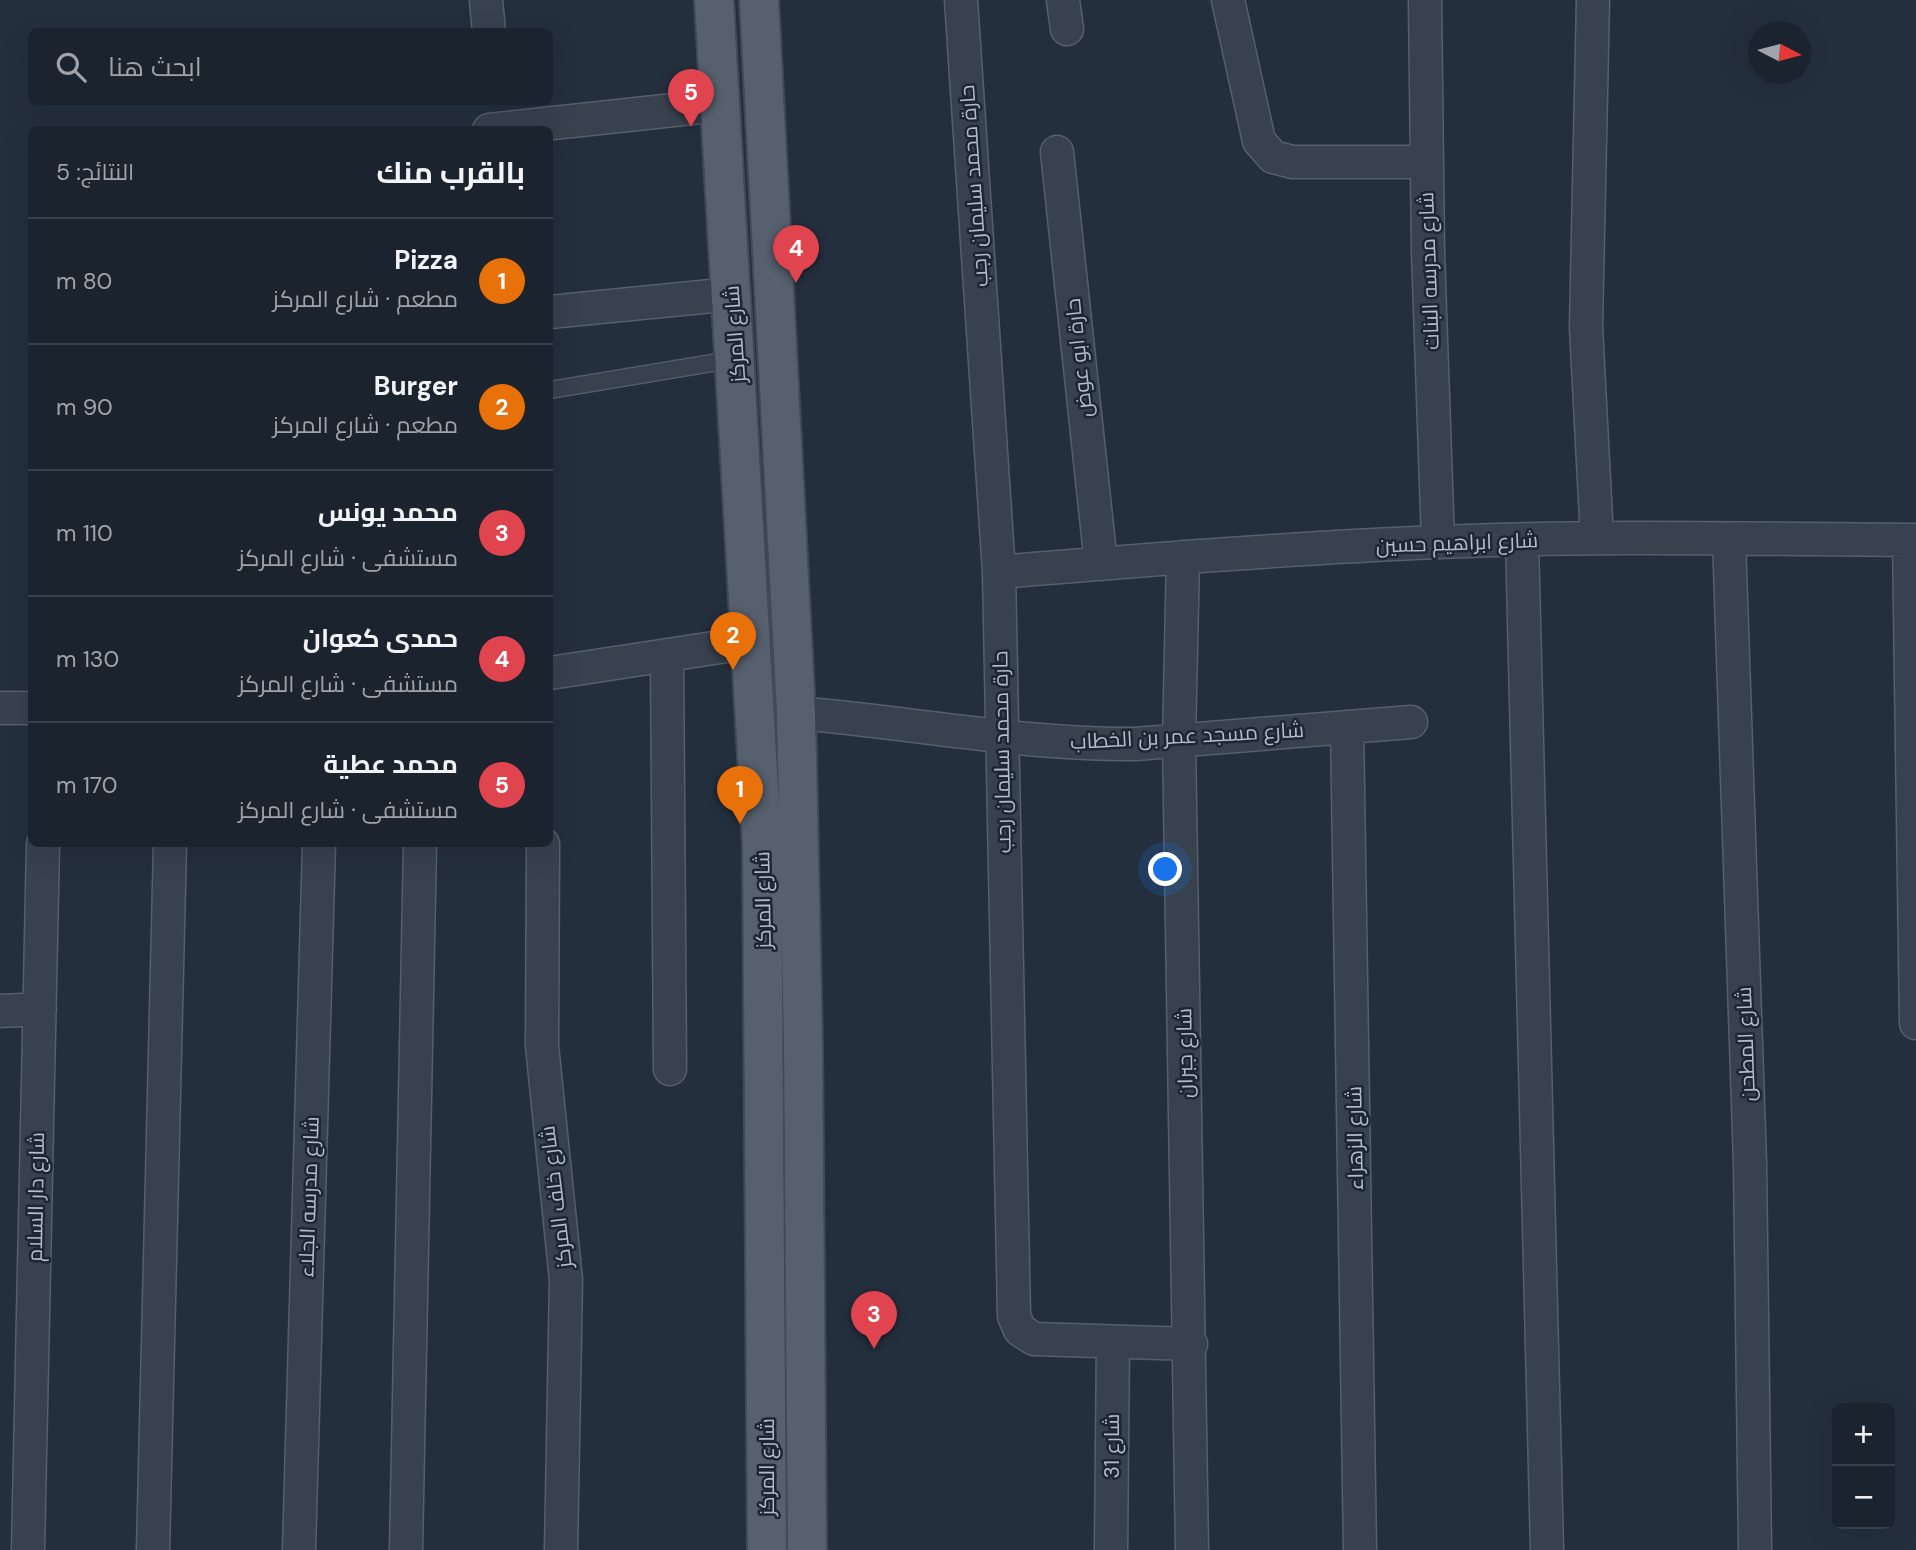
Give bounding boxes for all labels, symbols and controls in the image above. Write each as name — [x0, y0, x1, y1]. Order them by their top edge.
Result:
north arrow — [1748, 21, 1811, 84]
search box — [28, 28, 553, 105]
icon: search — [52, 48, 90, 86]
text: ابحث هنا — [108, 50, 202, 84]
pin: 5 — [668, 69, 714, 127]
street label: حارة محمد سليمان رجب — [953, 84, 995, 288]
text: بالقرب منك — [376, 153, 525, 192]
text: النتائج: 5 — [56, 157, 134, 187]
street label: شارع مدرسه البنات — [1412, 191, 1446, 351]
pin: 4 — [773, 225, 819, 283]
text: Pizza — [394, 243, 458, 277]
text: 80 m — [56, 266, 112, 296]
text: 1 — [498, 266, 506, 296]
text: مطعم · شارع المركز — [273, 284, 458, 314]
street label: شارع المركز — [718, 284, 752, 385]
street label: حارة ابو عوض — [1059, 297, 1099, 419]
text: Burger — [374, 369, 458, 403]
text: 90 m — [56, 392, 113, 422]
text: 2 — [495, 392, 509, 422]
text: مطعم · شارع المركز — [273, 410, 458, 440]
text: محمد يونس — [318, 495, 458, 529]
text: 110 m — [56, 518, 113, 548]
text: 3 — [495, 518, 509, 548]
street label: شارع ابراهيم حسين — [1375, 526, 1539, 560]
text: مستشفى · شارع المركز — [238, 543, 458, 573]
pin: 2 — [710, 612, 756, 670]
text: حمدى كعوان — [303, 621, 458, 655]
text: 130 m — [56, 644, 119, 674]
text: 4 — [495, 644, 509, 674]
street label: حارة محمد سليمان رجب — [986, 650, 1018, 854]
text: مستشفى · شارع المركز — [238, 669, 458, 699]
street label: شارع مسجد عمر بن الخطاب — [1069, 716, 1305, 756]
text: محمد عطية — [323, 747, 458, 781]
pin: 1 — [717, 766, 763, 824]
text: 170 m — [56, 770, 118, 800]
text: 5 — [495, 770, 509, 800]
text: مستشفى · شارع المركز — [238, 795, 458, 825]
street label: شارع المركز — [748, 851, 778, 950]
your location — [1148, 852, 1182, 886]
street label: شارع المطحن — [1730, 986, 1762, 1102]
street label: شارع جبران — [1170, 1008, 1200, 1098]
street label: شارع الزهراء — [1340, 1086, 1370, 1190]
street label: شارع مدرسه الجلاء — [292, 1116, 326, 1278]
street label: شارع خلف المركز — [533, 1124, 579, 1271]
street label: شارع دار السلام — [21, 1132, 51, 1262]
pin: 3 — [851, 1291, 897, 1349]
map controls — [1832, 1403, 1895, 1529]
button: + — [1832, 1403, 1895, 1466]
street label: شارع 31 — [1098, 1414, 1126, 1478]
street label: شارع المركز — [753, 1418, 781, 1517]
button: − — [1832, 1466, 1895, 1529]

